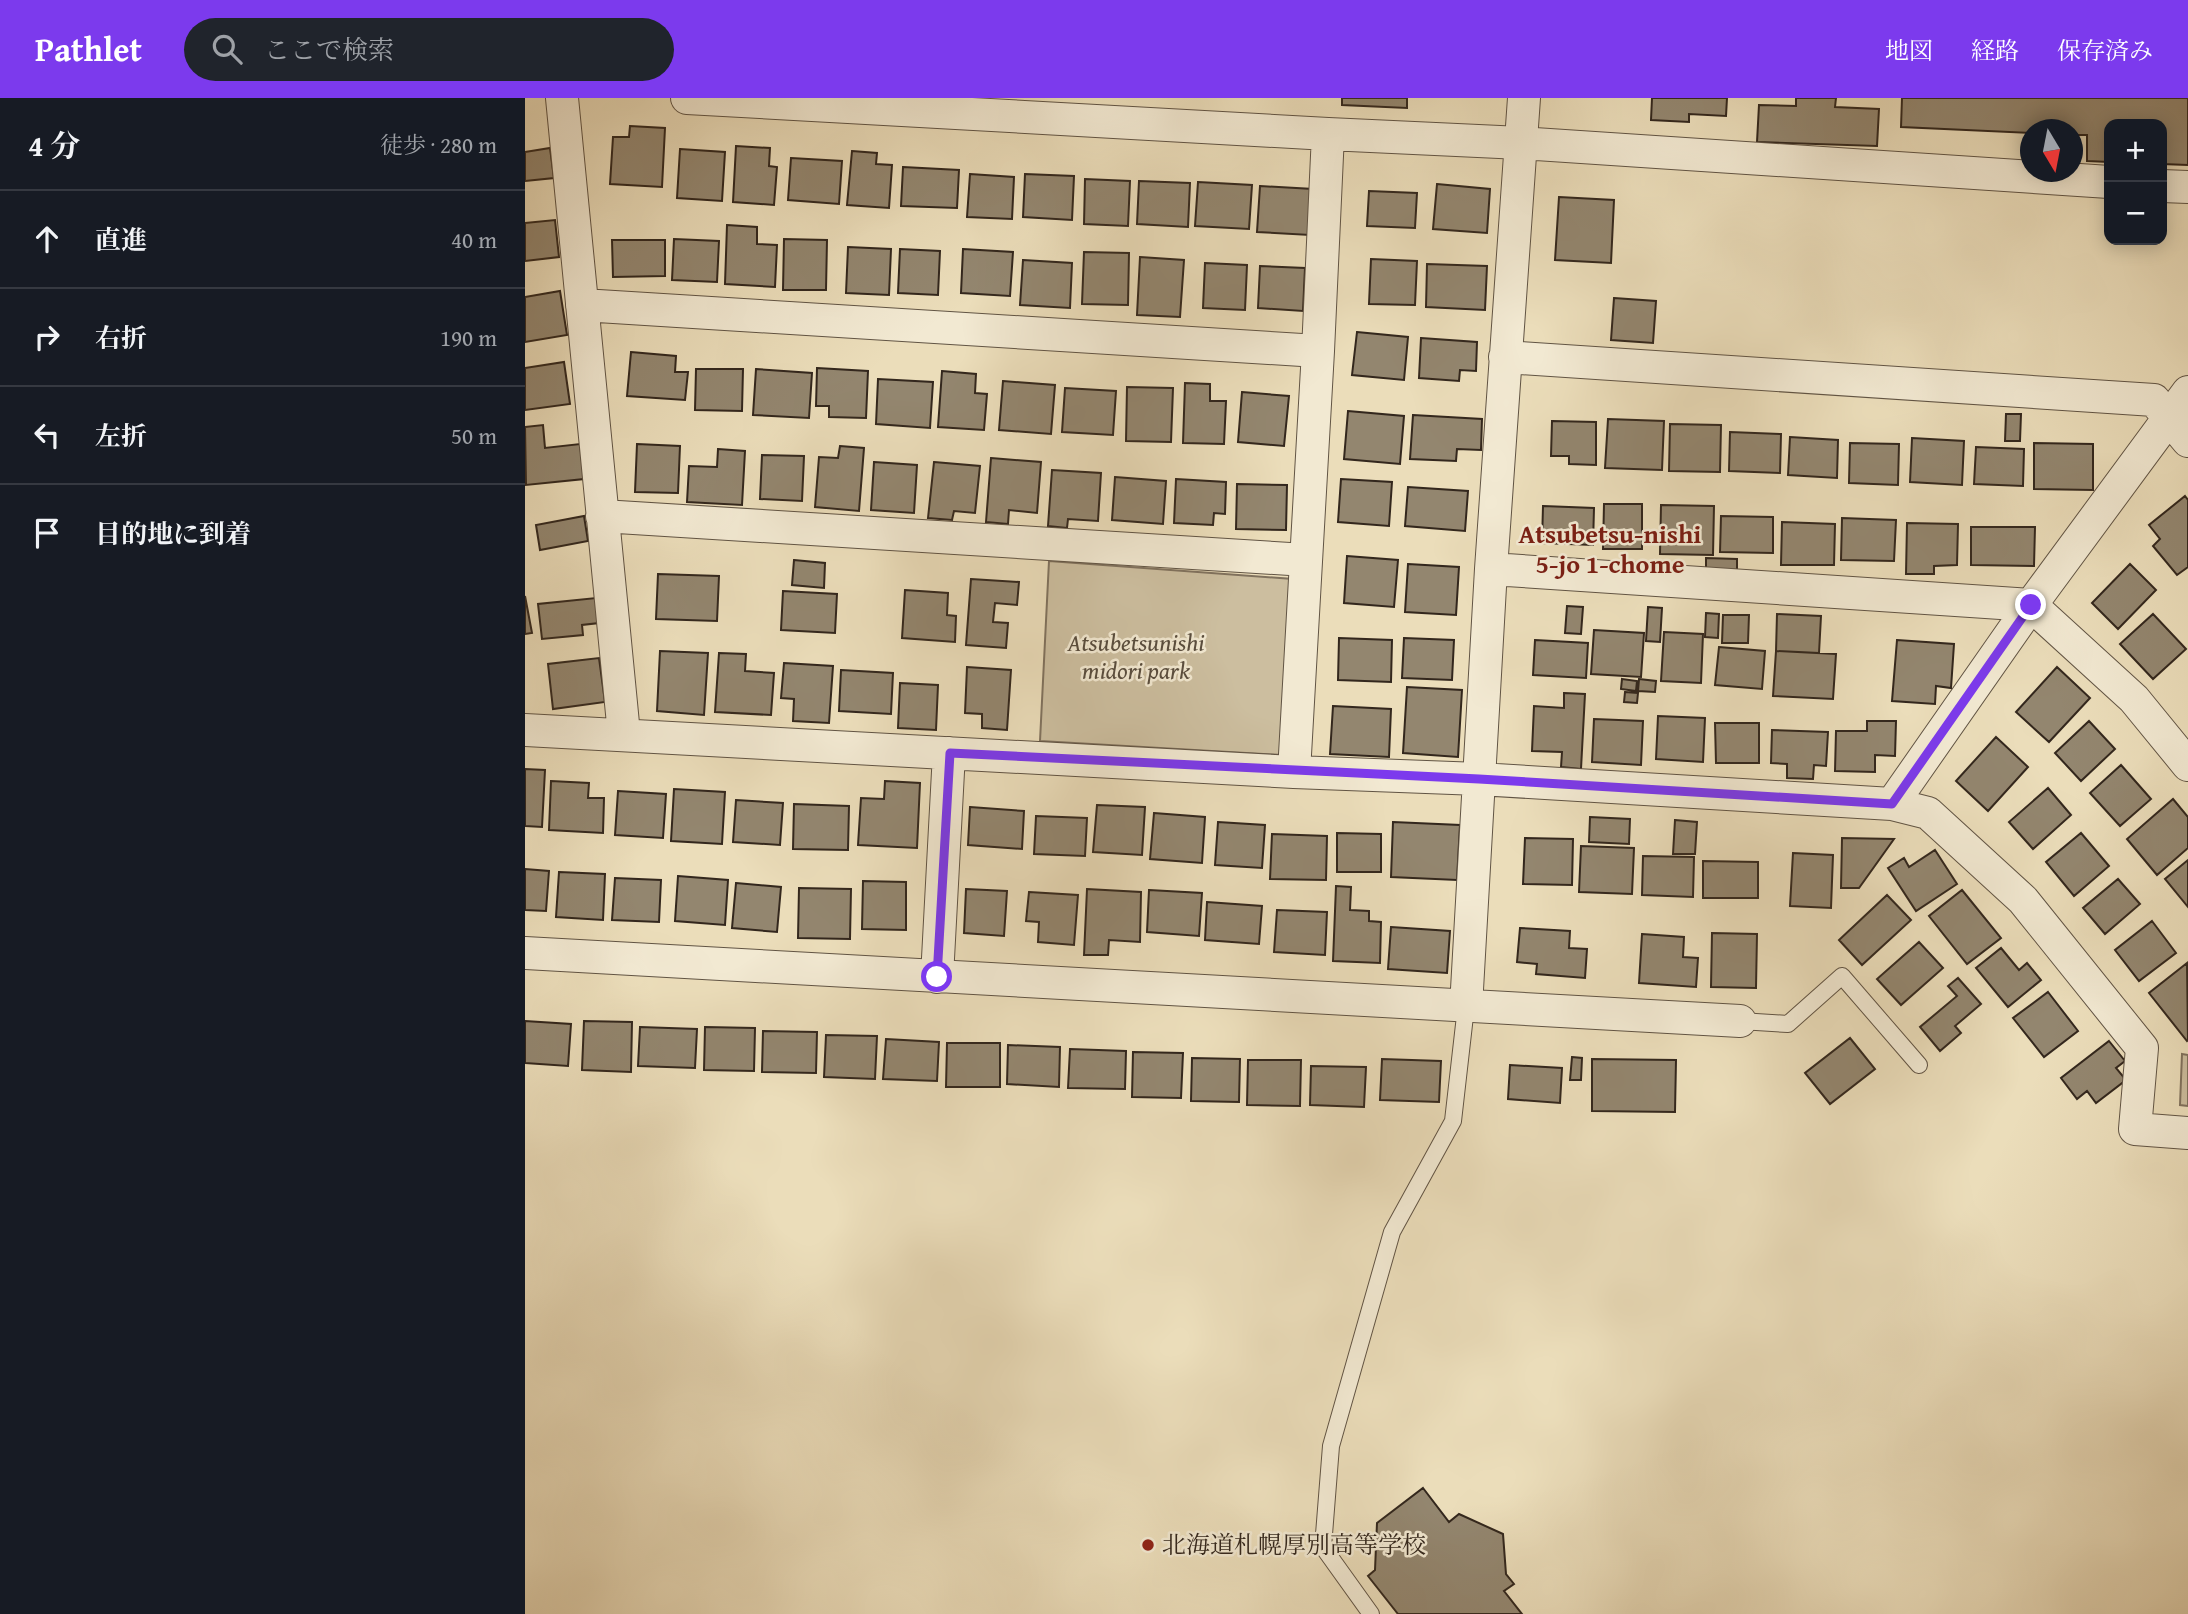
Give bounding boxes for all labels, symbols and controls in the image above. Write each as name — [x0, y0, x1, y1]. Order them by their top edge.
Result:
search box — [184, 18, 674, 81]
text: Pathlet — [35, 25, 142, 73]
icon: search — [208, 30, 246, 68]
text: ここで検索 — [264, 30, 394, 69]
text: 地図 — [1885, 33, 1933, 68]
text: 経路 — [1971, 33, 2019, 68]
text: 保存済み — [2057, 33, 2153, 68]
north arrow — [2020, 119, 2083, 182]
map controls — [2104, 119, 2167, 245]
button: + — [2104, 119, 2167, 182]
text: 4 分 — [28, 123, 80, 167]
text: 徒歩 · 280 m — [380, 128, 497, 161]
button: − — [2104, 182, 2167, 245]
icon: ahead — [28, 220, 66, 258]
text: 直進 — [95, 220, 147, 259]
text: 40 m — [451, 223, 497, 256]
icon: right — [28, 318, 66, 356]
text: 右折 — [95, 318, 147, 357]
text: 190 m — [440, 321, 497, 354]
icon: left — [28, 416, 66, 454]
text: 左折 — [95, 416, 147, 455]
text: 50 m — [451, 419, 497, 452]
icon: arrive — [28, 514, 66, 552]
text: 目的地に到着 — [95, 514, 251, 553]
district label: Atsubetsu-nishi 5-jo 1-chome — [1519, 514, 1701, 583]
route end — [2015, 589, 2046, 620]
park label: Atsubetsunishi midori park — [1067, 625, 1204, 688]
route start — [921, 961, 952, 992]
place label: 北海道札幌厚別高等学校 — [1162, 1527, 1426, 1562]
marker: 北海道札幌厚別高等学校 — [1140, 1537, 1156, 1553]

